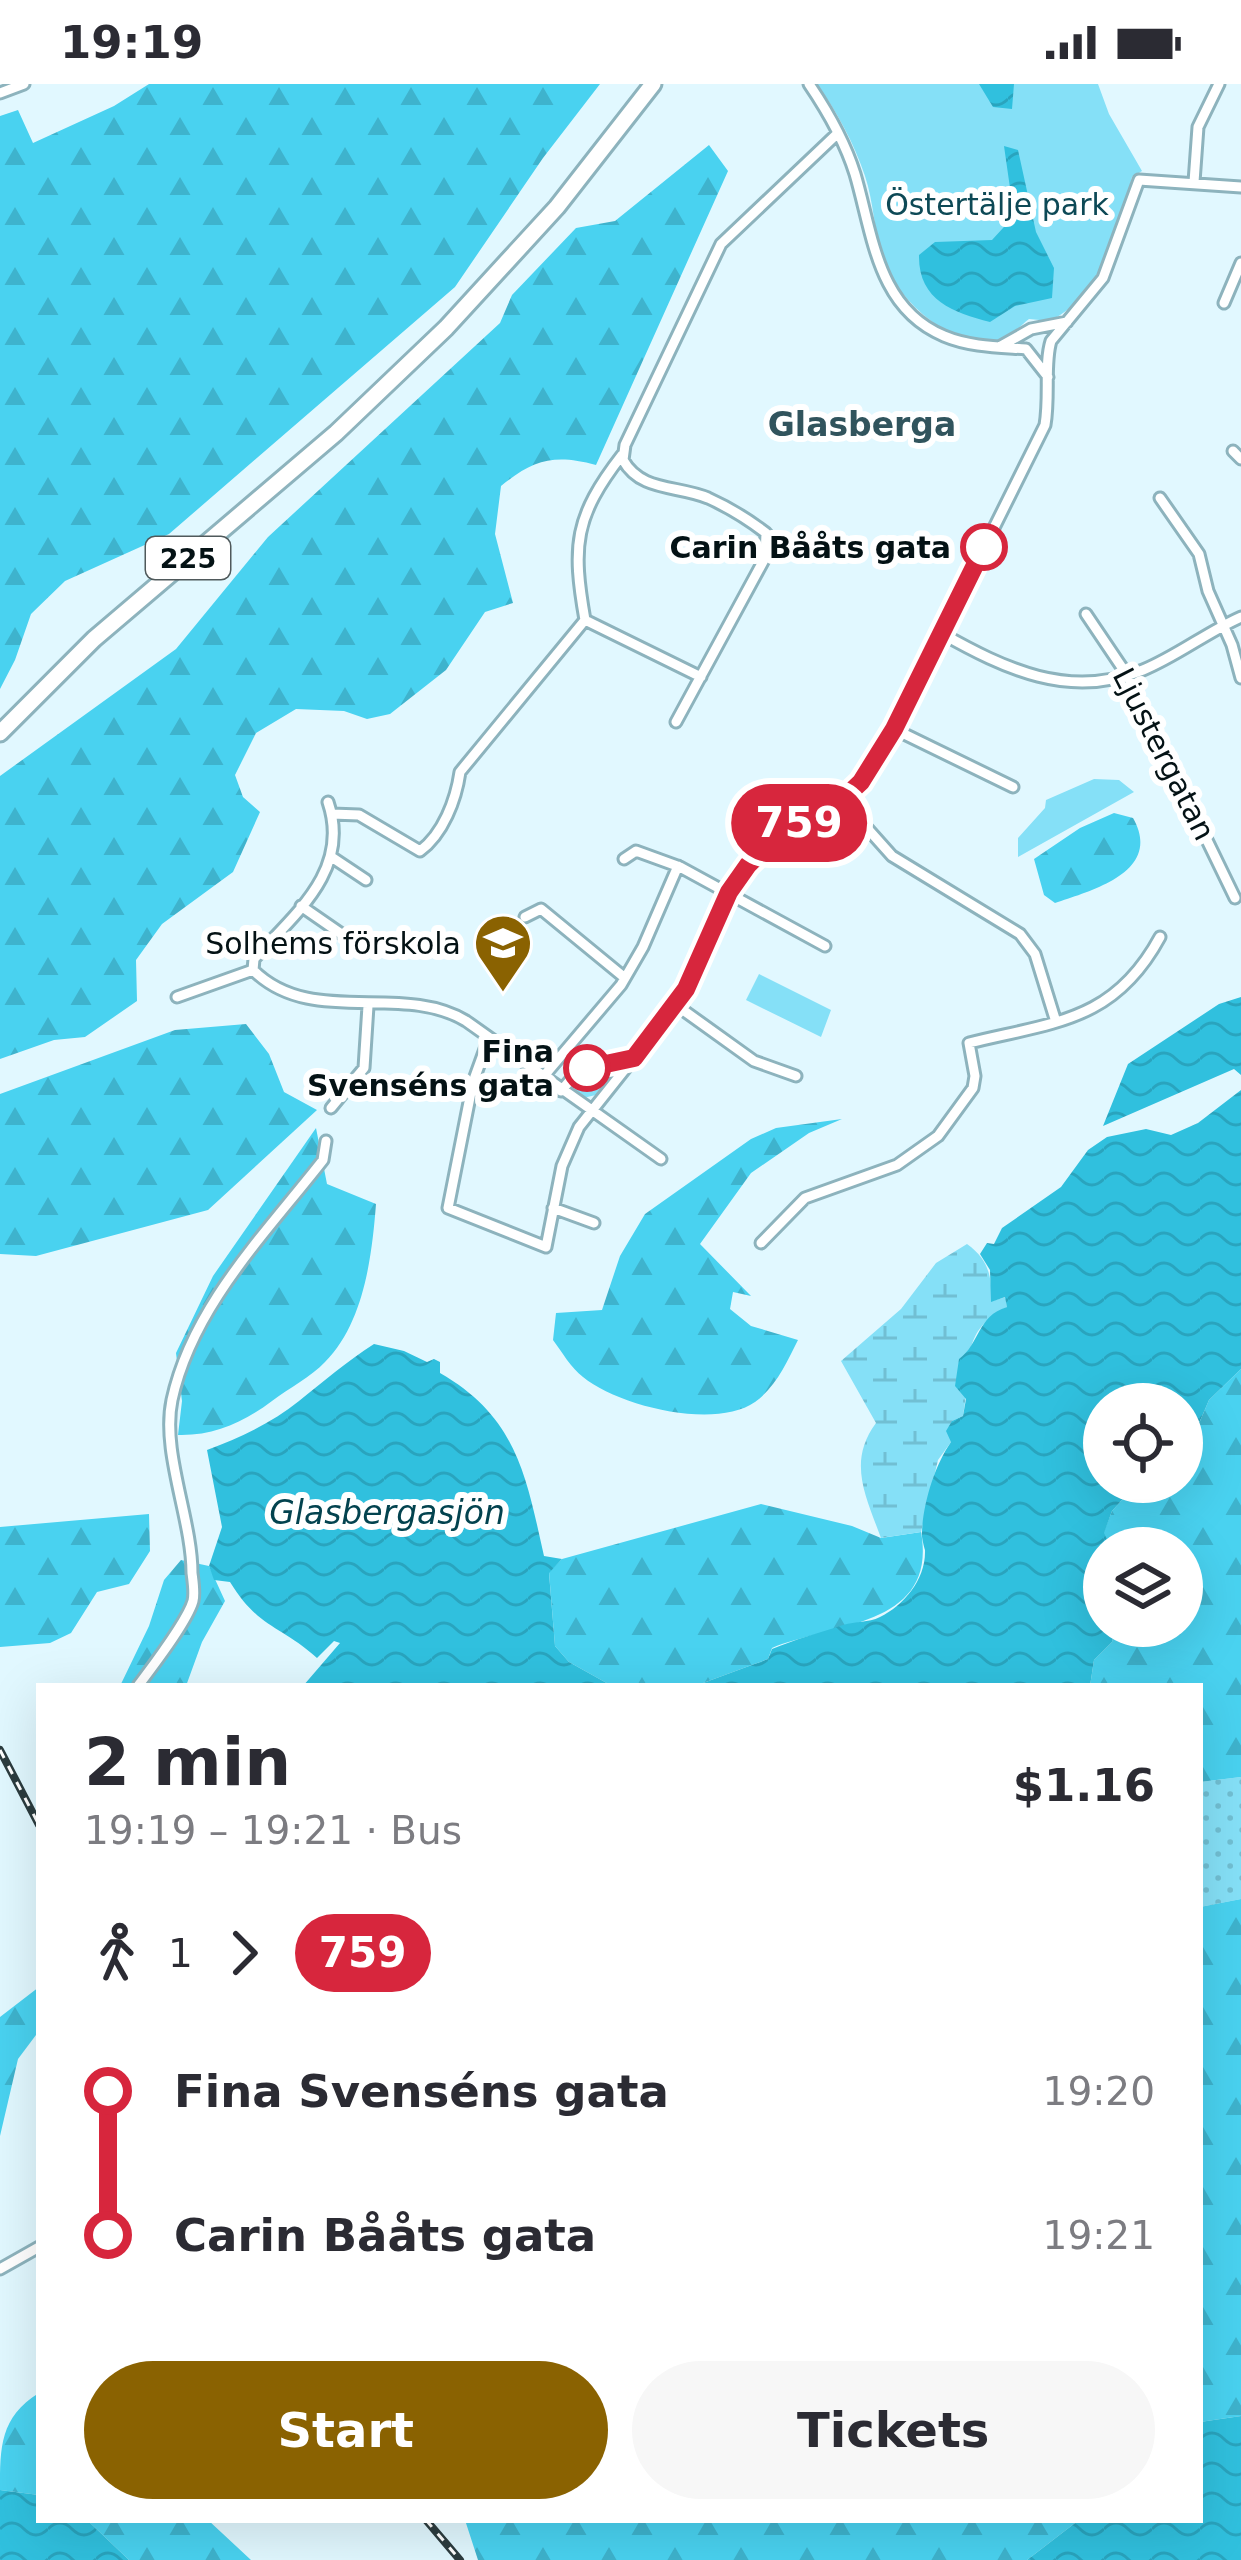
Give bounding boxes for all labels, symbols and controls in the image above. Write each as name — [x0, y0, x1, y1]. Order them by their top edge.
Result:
text: 19:19 — [60, 16, 203, 69]
park label: Östertälje park — [885, 187, 1109, 222]
district label: Glasberga — [768, 405, 956, 444]
marker: Carin Bååts gata — [962, 525, 1006, 569]
place label: Carin Bååts gata — [670, 530, 951, 565]
road number: 225 — [146, 537, 230, 579]
street label: Ljustergatan — [1106, 662, 1222, 846]
line badge: 759 — [730, 784, 868, 862]
text: 759 — [755, 798, 843, 847]
school or university icon: Solhems förskola — [472, 912, 534, 994]
place label: Solhems förskola — [205, 926, 461, 961]
place label: Fina Svenséns gata — [307, 1034, 554, 1103]
marker: Fina Svenséns gata — [565, 1046, 609, 1090]
map controls — [1083, 1383, 1203, 1647]
button: locate — [1083, 1383, 1203, 1503]
water label: Glasbergasjön — [269, 1493, 505, 1532]
button: layers — [1083, 1527, 1203, 1647]
text: 2 min — [84, 1724, 291, 1801]
text: $1.16 — [1013, 1759, 1155, 1812]
text: 19:19 – 19:21 · Bus — [84, 1808, 462, 1853]
icon: walk — [84, 1920, 150, 1986]
icon: forward — [211, 1920, 277, 1986]
text: 759 — [319, 1928, 407, 1977]
text: 1 — [168, 1931, 193, 1976]
text: Fina Svenséns gata — [174, 2065, 669, 2118]
text: 19:20 — [1043, 2069, 1155, 2114]
text: Carin Bååts gata — [174, 2209, 596, 2262]
text: 19:21 — [1043, 2213, 1155, 2258]
button: Start — [84, 2361, 608, 2499]
button: Tickets — [632, 2361, 1155, 2499]

